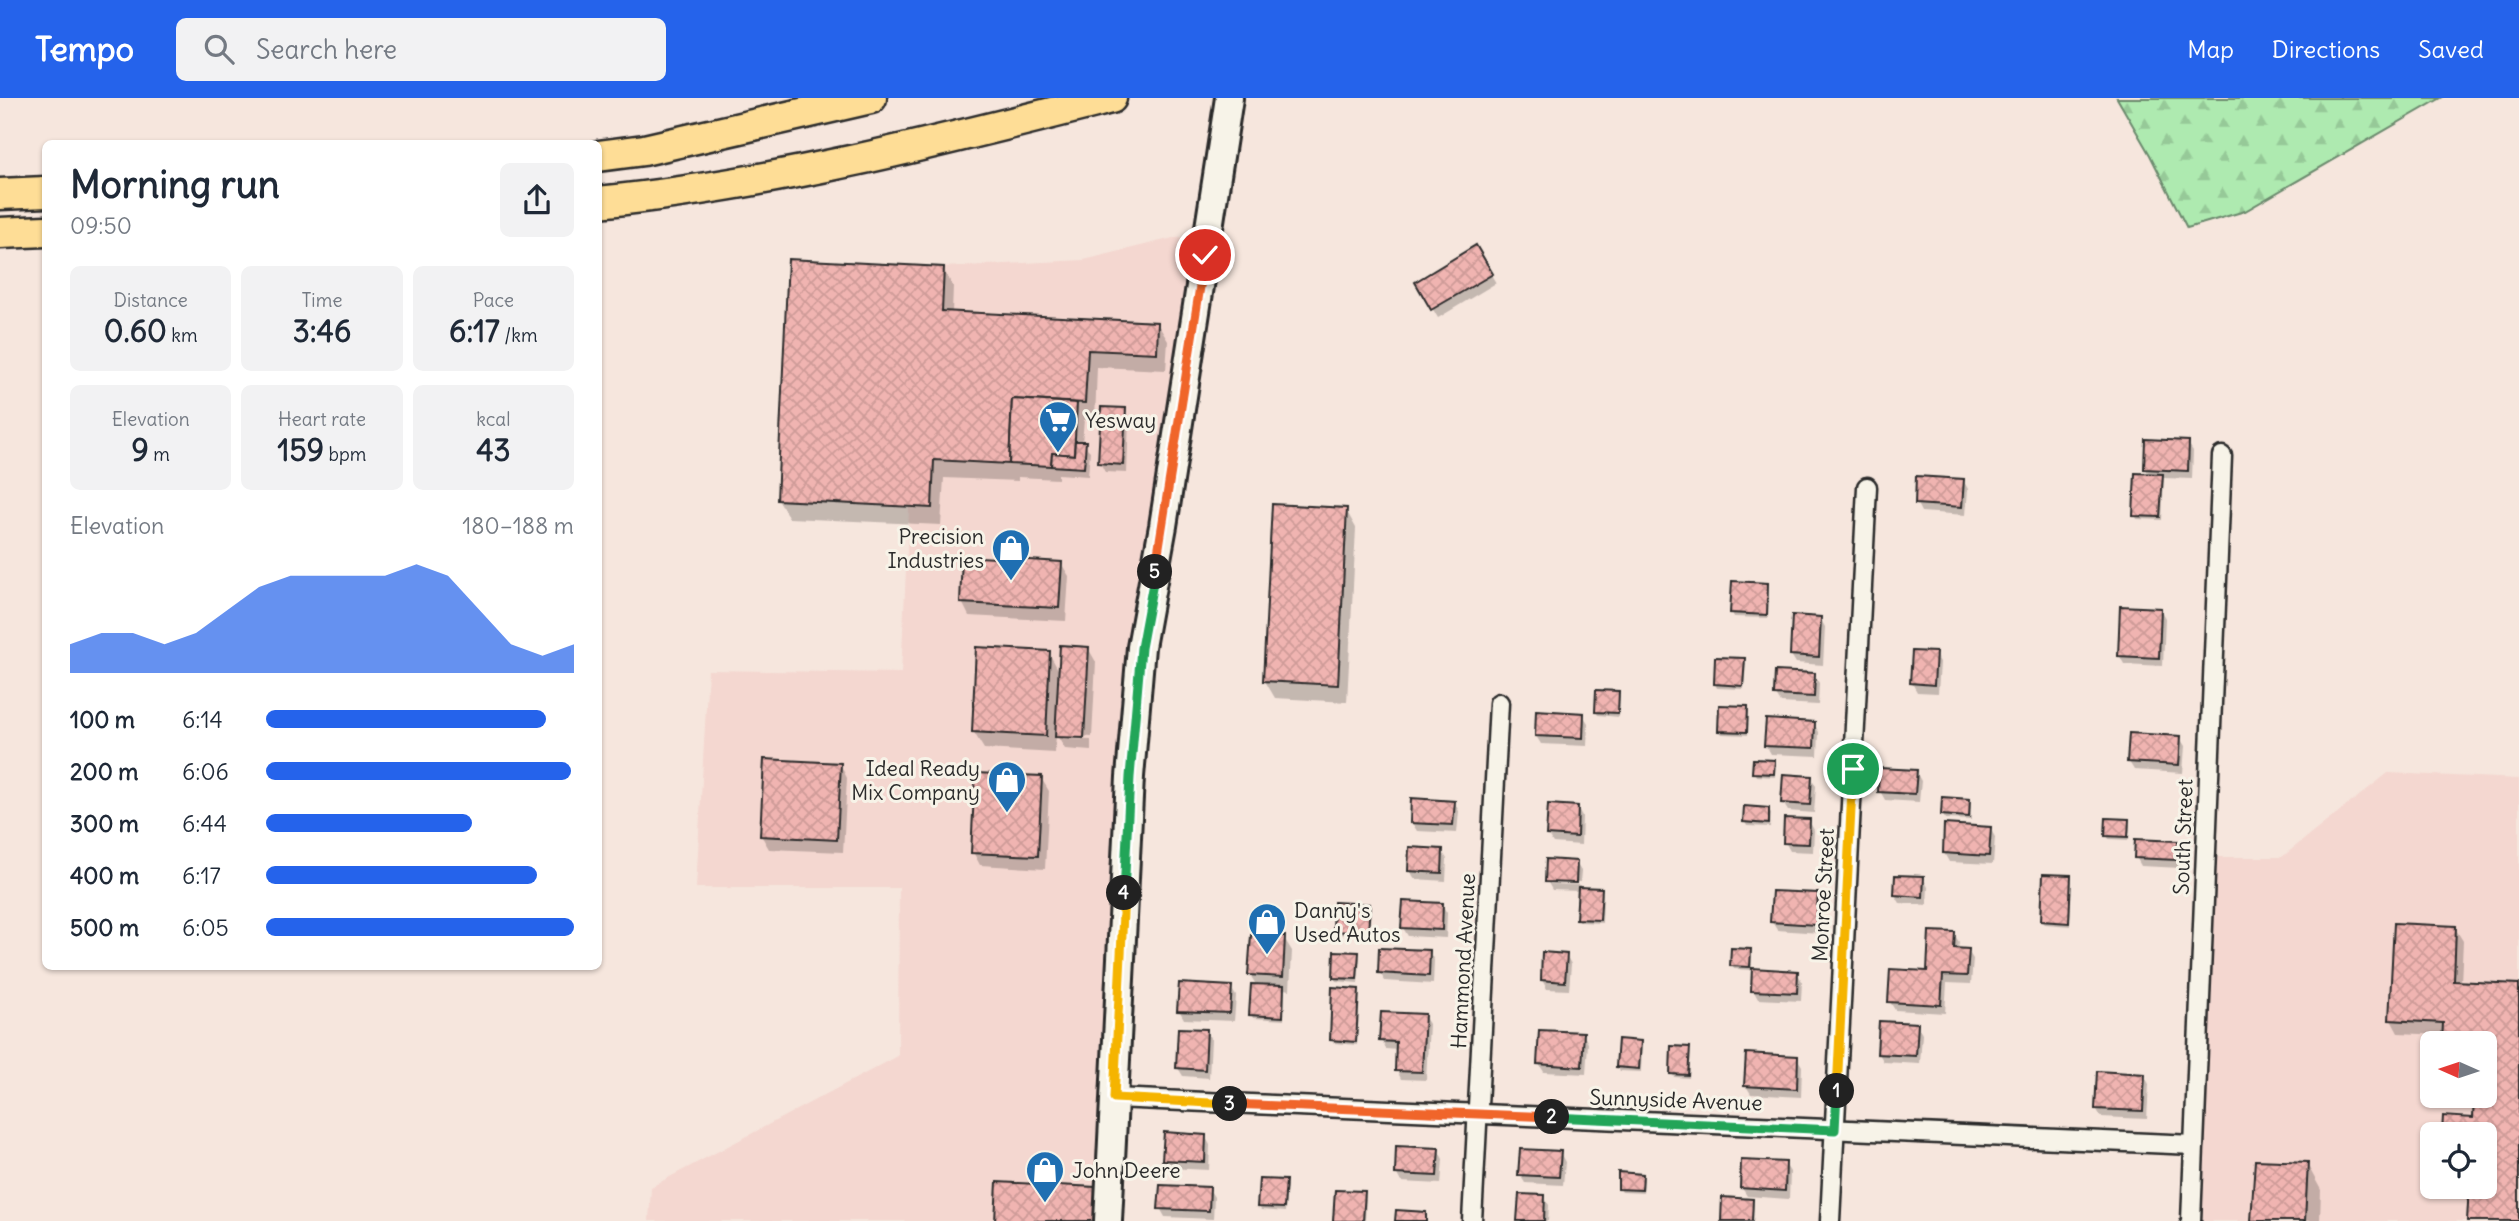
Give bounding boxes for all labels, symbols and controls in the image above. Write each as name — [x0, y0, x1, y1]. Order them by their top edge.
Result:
search box — [176, 18, 666, 81]
text: Tempo — [35, 28, 134, 70]
icon: search — [200, 30, 238, 68]
text: Search here — [256, 33, 397, 66]
text: Map — [2187, 34, 2234, 64]
text: Directions — [2272, 34, 2380, 64]
text: Saved — [2418, 34, 2484, 64]
text: Morning run — [70, 161, 280, 208]
button: share — [500, 163, 574, 237]
text: 09:50 — [70, 211, 132, 240]
pin — [1175, 225, 1235, 285]
icon: check — [1186, 236, 1224, 274]
text: Distance — [114, 288, 188, 312]
text: Time — [301, 288, 343, 312]
text: Pace — [473, 288, 514, 312]
text: 0.60 — [104, 312, 167, 350]
text: 3:46 — [293, 312, 351, 350]
text: 6:17 — [449, 312, 500, 350]
text: km — [167, 323, 198, 347]
text: /km — [500, 323, 538, 347]
supermarket icon: Yesway — [1037, 399, 1079, 454]
text: Elevation — [112, 407, 190, 431]
text: Heart rate — [278, 407, 366, 431]
text: kcal — [476, 407, 510, 431]
place label: Yesway — [1085, 407, 1156, 434]
text: 9 — [131, 431, 149, 469]
text: 159 — [278, 431, 324, 469]
text: 43 — [476, 431, 511, 469]
text: m — [149, 442, 170, 466]
text: bpm — [324, 442, 366, 466]
text: Elevation — [70, 511, 164, 540]
text: 180–188 m — [462, 511, 574, 540]
place label: Precision Industries — [887, 523, 984, 574]
shop icon: Precision Industries — [990, 527, 1032, 582]
pin: 5 — [1138, 554, 1172, 589]
text: 5 — [1149, 559, 1160, 583]
text: 100 m — [70, 705, 135, 734]
text: 6:14 — [182, 705, 223, 734]
pin — [1823, 739, 1883, 799]
icon: arrive — [1834, 750, 1872, 788]
place label: Ideal Ready Mix Company — [851, 755, 980, 806]
text: 200 m — [70, 757, 139, 786]
text: 6:06 — [182, 757, 229, 786]
shop icon: Ideal Ready Mix Company — [986, 759, 1028, 814]
street label: South Street — [2167, 779, 2199, 895]
text: 300 m — [70, 809, 139, 838]
text: 6:44 — [182, 809, 227, 838]
street label: Monroe Street — [1806, 828, 1840, 962]
text: 400 m — [70, 861, 139, 890]
text: 6:17 — [182, 861, 221, 890]
street label: Hammond Avenue — [1445, 873, 1481, 1049]
pin: 4 — [1106, 876, 1142, 910]
text: 4 — [1118, 880, 1129, 904]
place label: Danny's Used Autos — [1294, 897, 1401, 948]
shop icon: Danny's Used Autos — [1246, 901, 1288, 956]
text: 500 m — [70, 913, 139, 942]
text: 6:05 — [182, 913, 229, 942]
north arrow — [2420, 1031, 2497, 1108]
map controls — [2420, 1031, 2497, 1199]
pin: 1 — [1820, 1074, 1854, 1108]
text: 1 — [1833, 1078, 1840, 1102]
street label: Sunnyside Avenue — [1589, 1083, 1763, 1117]
pin: 3 — [1212, 1086, 1248, 1122]
text: 3 — [1224, 1091, 1235, 1115]
pin: 2 — [1534, 1100, 1570, 1134]
text: 2 — [1546, 1104, 1557, 1128]
button: locate — [2420, 1122, 2497, 1199]
shop icon: John Deere — [1024, 1149, 1066, 1204]
place label: John Deere — [1072, 1157, 1181, 1184]

